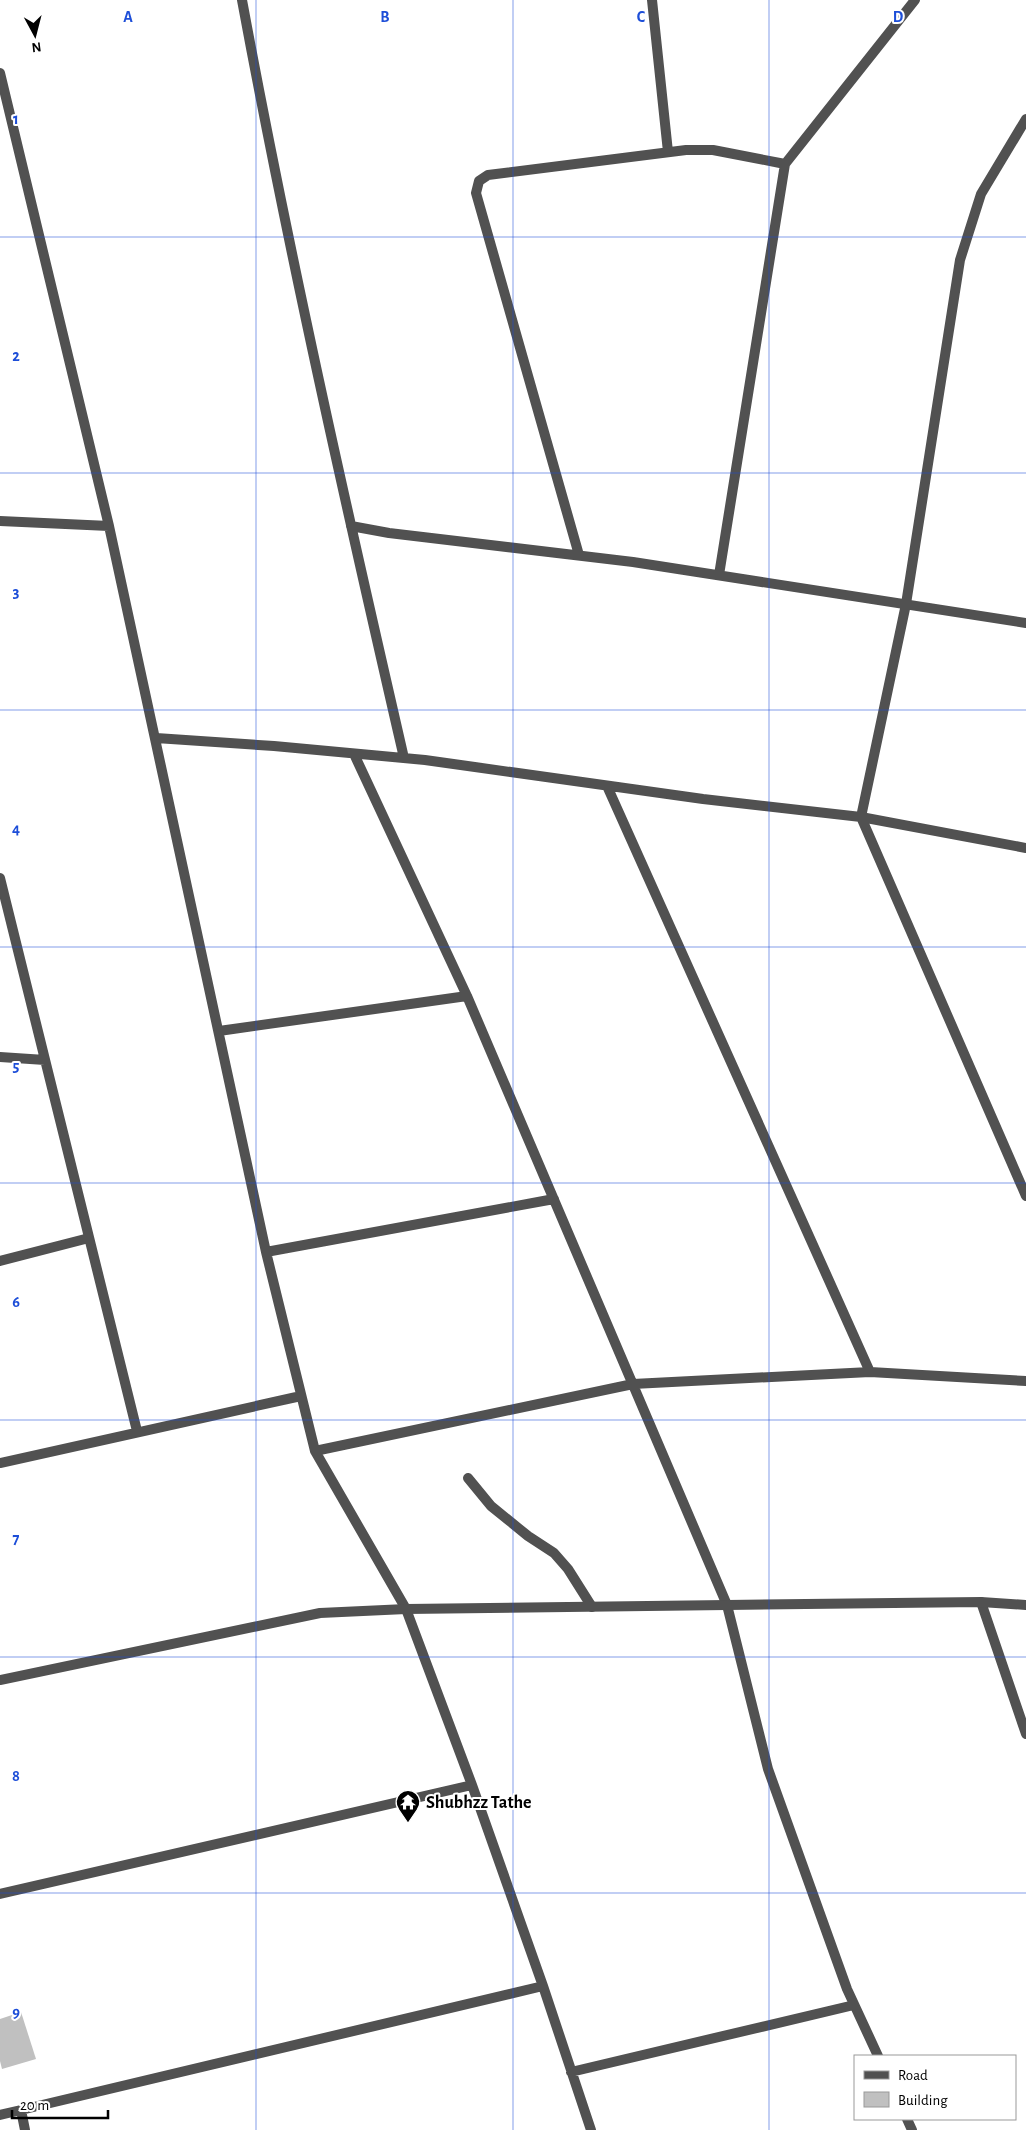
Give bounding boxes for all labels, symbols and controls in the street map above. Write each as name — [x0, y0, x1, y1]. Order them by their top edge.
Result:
text: A — [123, 9, 133, 25]
text: B — [380, 9, 390, 25]
text: C — [637, 9, 646, 25]
text: D — [893, 9, 904, 25]
north arrow — [10, 10, 60, 60]
text: N — [31, 39, 42, 54]
text: 1 — [13, 111, 19, 127]
text: 2 — [12, 348, 20, 364]
text: 3 — [13, 584, 20, 600]
text: 4 — [12, 821, 20, 837]
text: 5 — [13, 1058, 20, 1074]
text: 6 — [12, 1294, 20, 1310]
text: 7 — [13, 1531, 20, 1547]
text: 8 — [12, 1768, 20, 1784]
temple icon: Shubhzz Tathe — [395, 1789, 421, 1823]
place label: Shubhzz Tathe — [426, 1794, 532, 1812]
text: 9 — [12, 2004, 20, 2020]
legend — [854, 2055, 1016, 2120]
text: Road — [898, 2068, 928, 2083]
scale bar — [12, 2088, 109, 2120]
text: Building — [898, 2093, 948, 2108]
text: 20 m — [20, 2098, 49, 2113]

